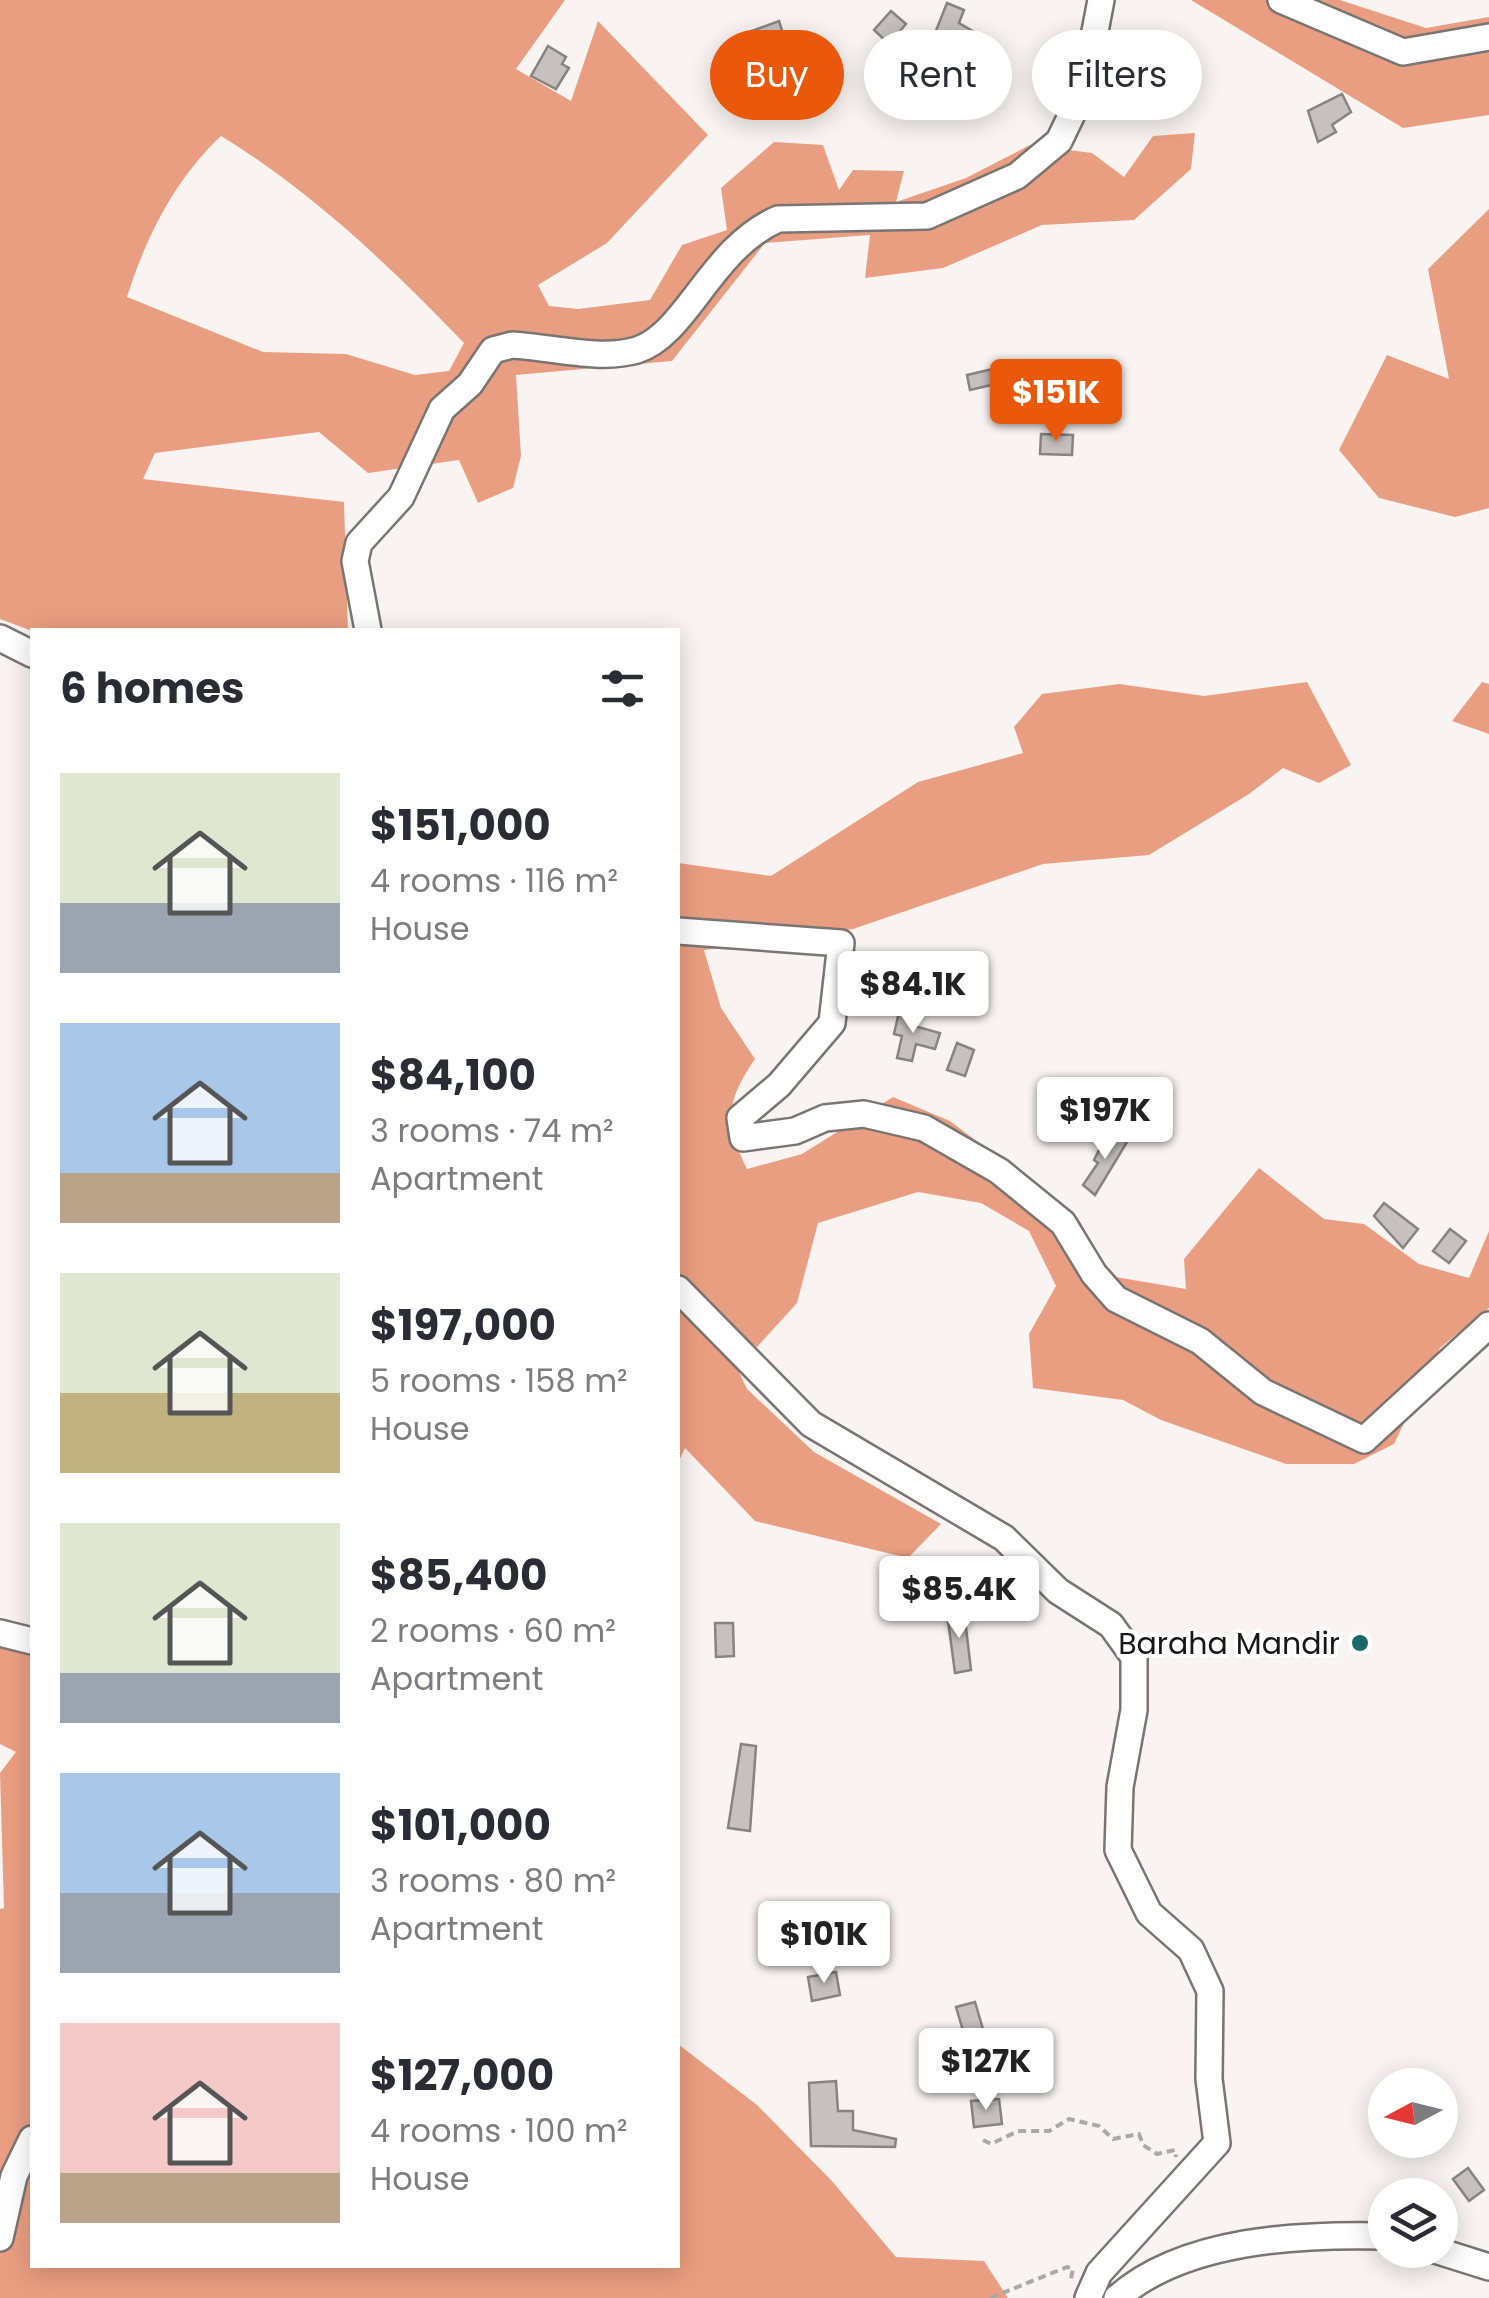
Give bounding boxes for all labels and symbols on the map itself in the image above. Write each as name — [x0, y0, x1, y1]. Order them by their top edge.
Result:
pin: $151K — [986, 359, 1126, 444]
pin: $84.1K — [832, 951, 994, 1036]
pin: $197K — [1035, 1077, 1175, 1162]
pin: $85.4K — [878, 1556, 1040, 1641]
place label: Baraha Mandir — [1118, 1622, 1340, 1665]
marker: Baraha Mandir — [1349, 1632, 1371, 1654]
pin: $101K — [754, 1901, 894, 1986]
pin: $127K — [916, 2028, 1056, 2113]
north arrow — [1368, 2068, 1458, 2158]

